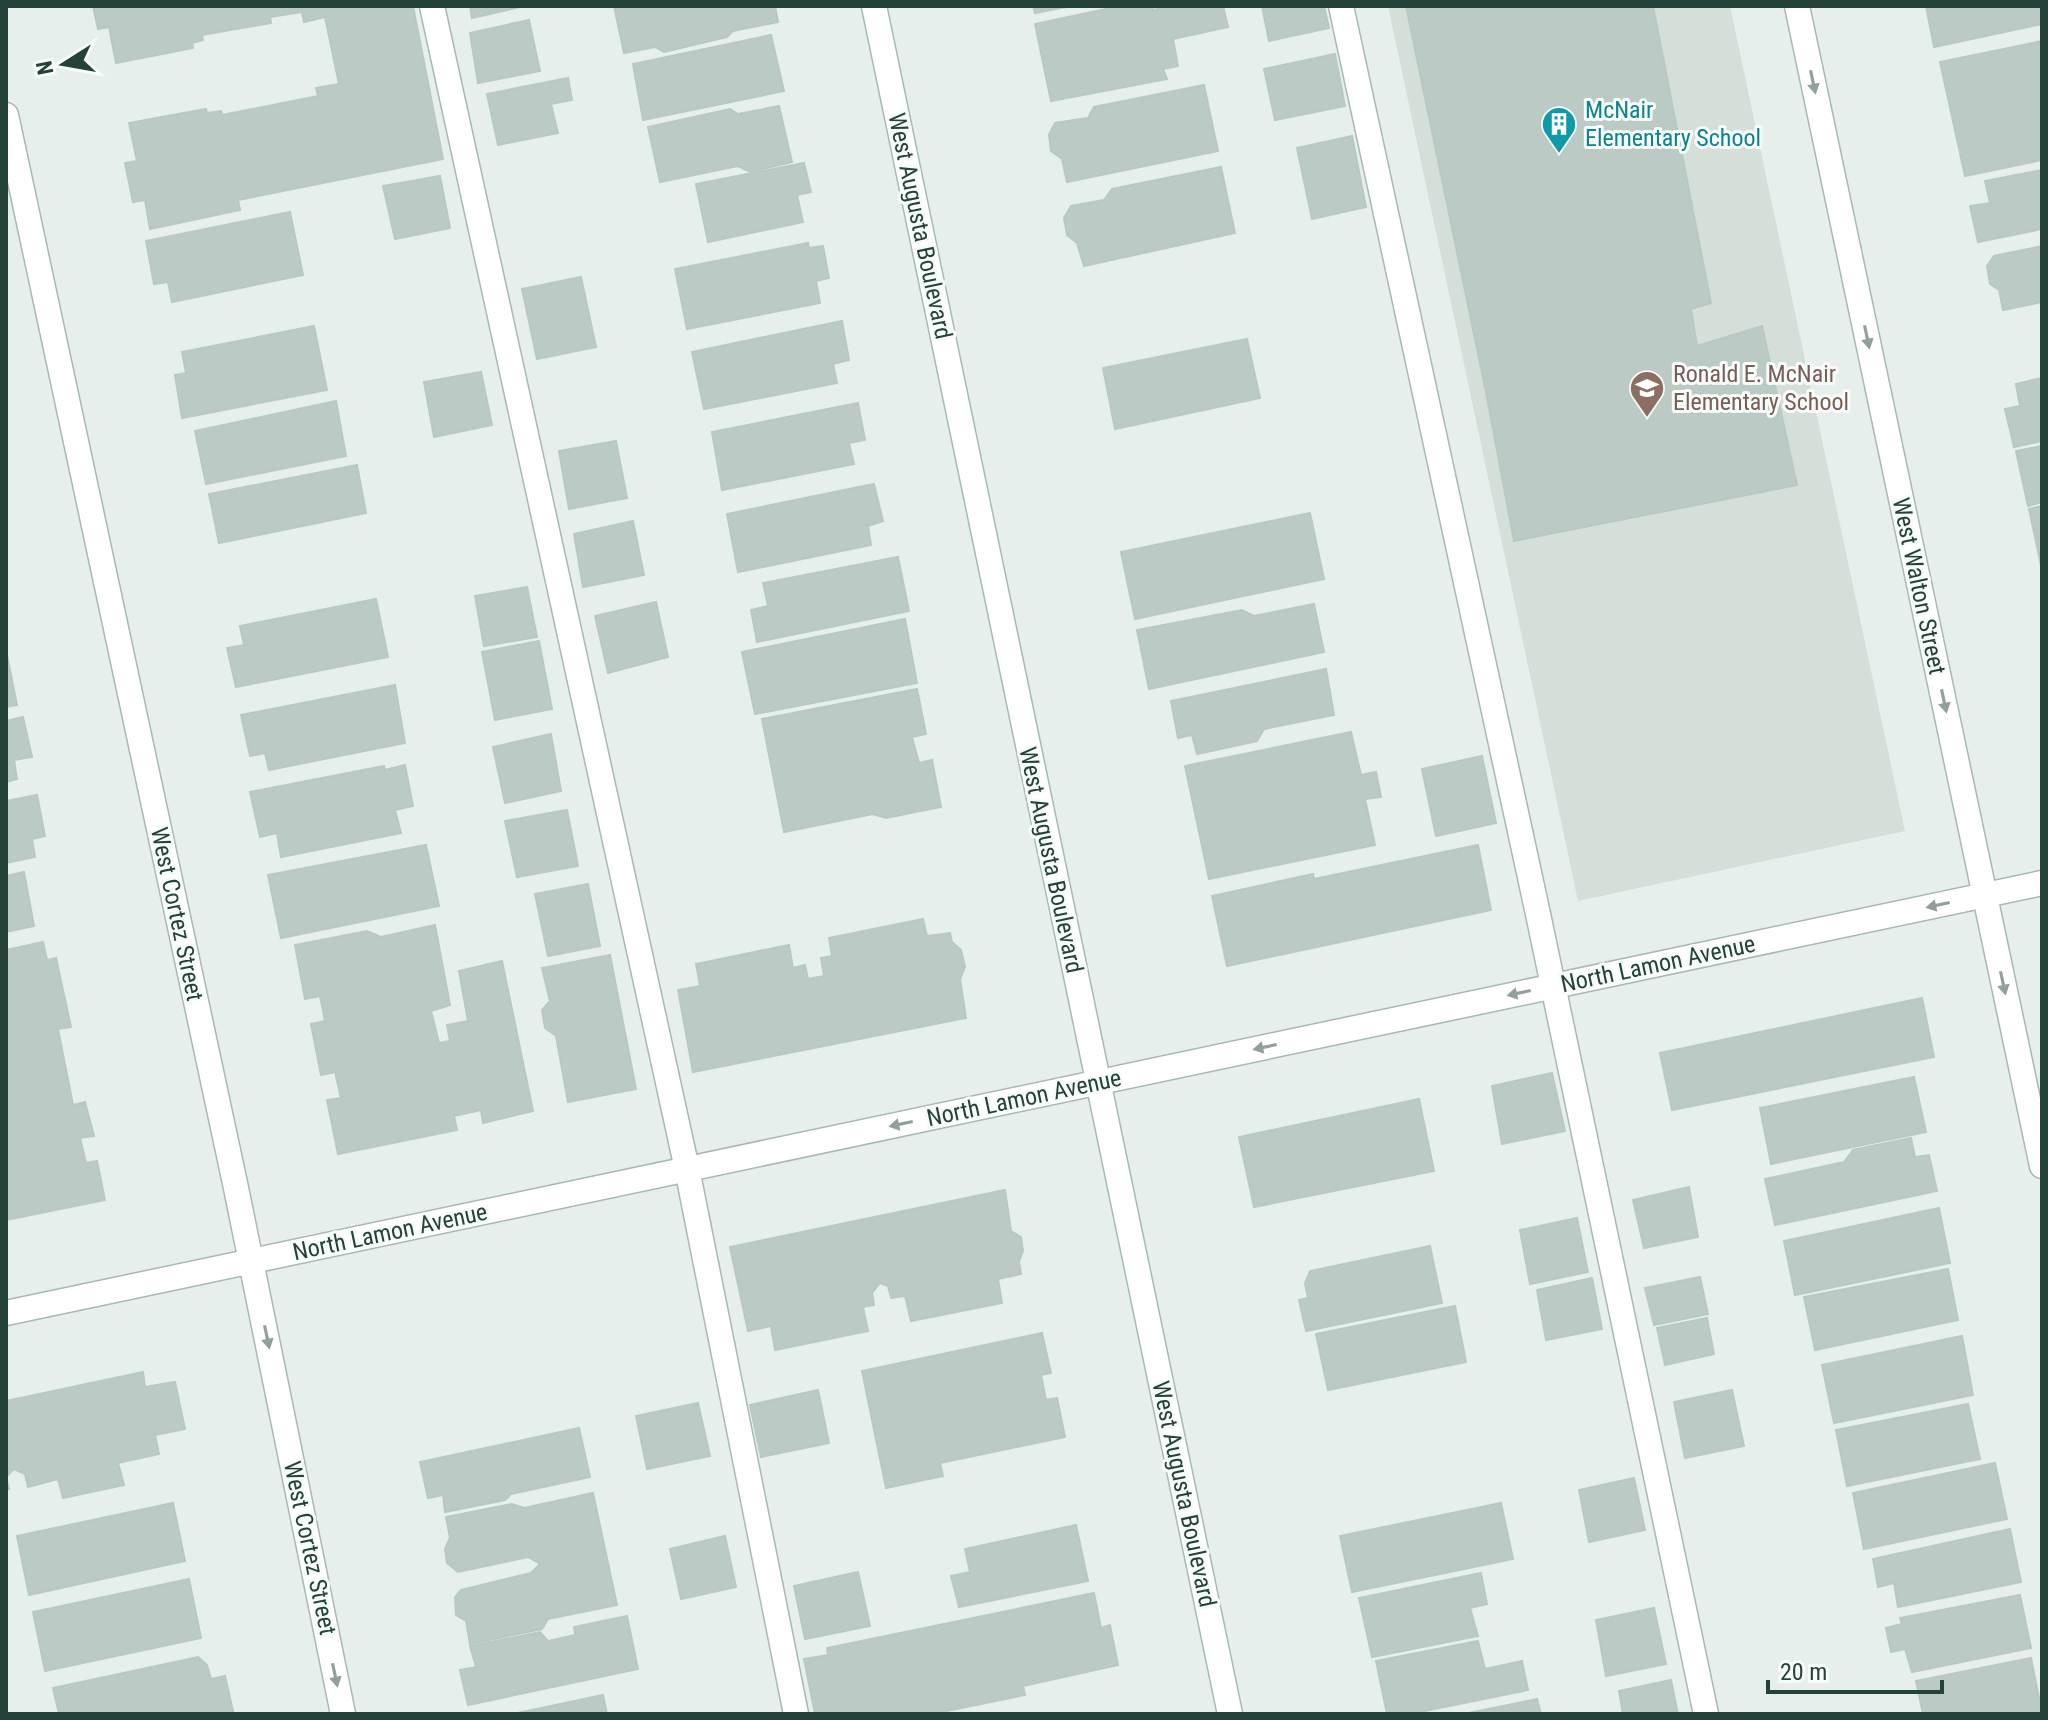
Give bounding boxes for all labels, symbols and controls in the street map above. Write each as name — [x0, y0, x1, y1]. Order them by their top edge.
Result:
north arrow — [24, 24, 104, 104]
text: N — [31, 59, 58, 77]
one-way arrow — [1808, 70, 1820, 95]
place label: McNair Elementary School — [1585, 96, 1761, 152]
building icon: McNair Elementary School — [1540, 105, 1578, 155]
street label: West Augusta Boulevard — [882, 110, 958, 342]
one-way arrow — [1861, 324, 1874, 349]
place label: Ronald E. McNair Elementary School — [1673, 360, 1849, 416]
school or university icon: Ronald E. McNair Elementary School — [1628, 369, 1666, 419]
street label: West Walton Street — [1887, 495, 1951, 677]
one-way arrow — [1938, 688, 1950, 713]
street label: West Augusta Boulevard — [1013, 744, 1089, 976]
street label: West Cortez Street — [145, 825, 209, 1003]
one-way arrow — [1926, 899, 1951, 912]
street label: North Lamon Avenue — [1558, 930, 1758, 998]
one-way arrow — [1997, 970, 2010, 995]
one-way arrow — [1507, 987, 1532, 1000]
one-way arrow — [1252, 1041, 1277, 1054]
street label: North Lamon Avenue — [924, 1064, 1124, 1132]
one-way arrow — [888, 1118, 913, 1131]
street label: North Lamon Avenue — [290, 1198, 490, 1266]
one-way arrow — [261, 1325, 273, 1350]
street label: West Augusta Boulevard — [1146, 1378, 1222, 1610]
street label: West Cortez Street — [278, 1459, 342, 1637]
scale bar — [1768, 1644, 1942, 1694]
text: 20 m — [1780, 1658, 1827, 1686]
one-way arrow — [330, 1662, 342, 1687]

